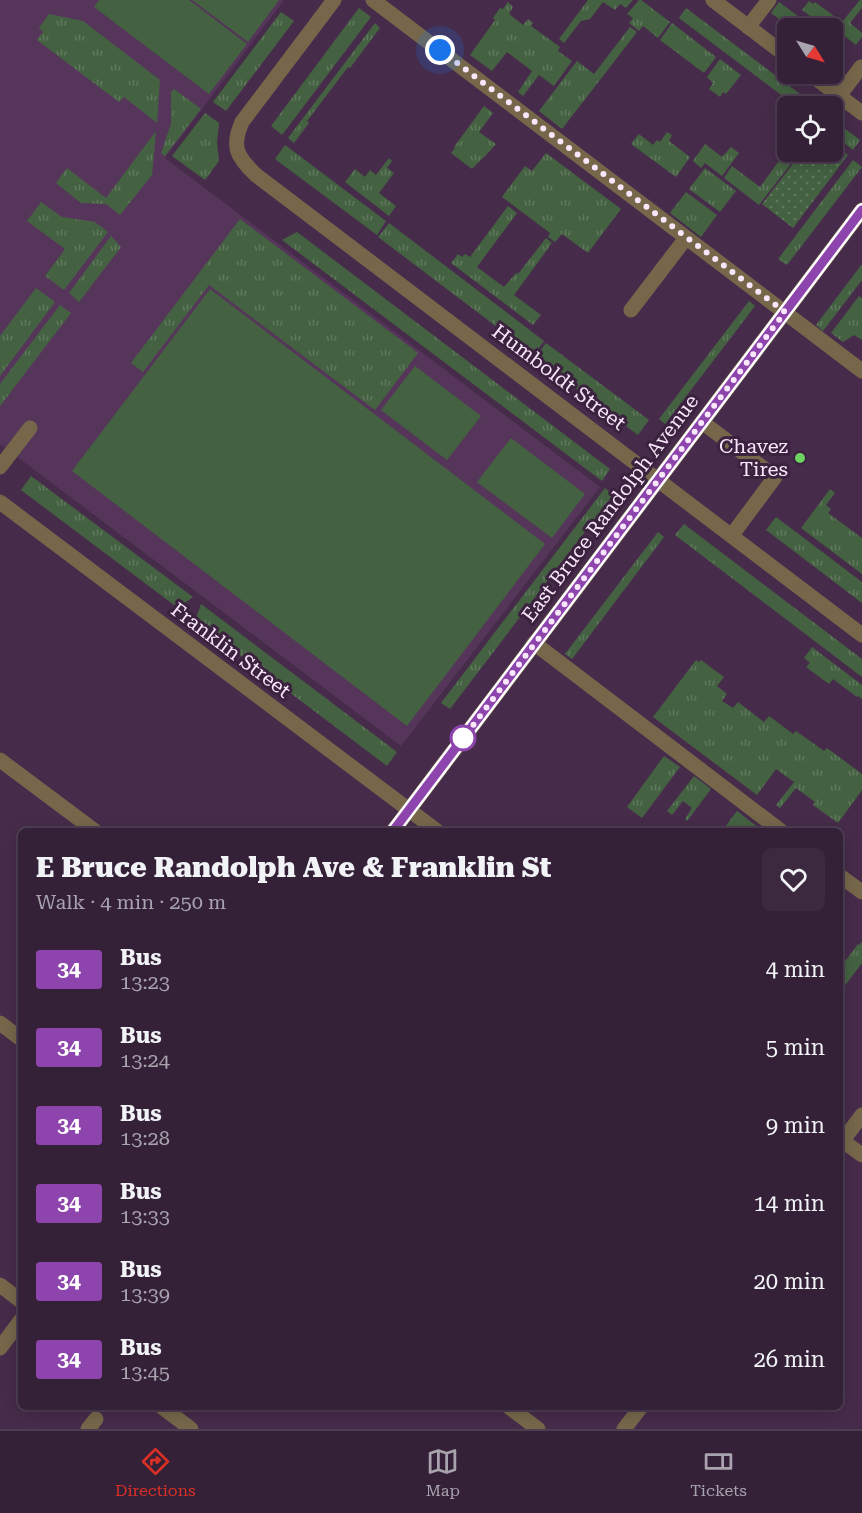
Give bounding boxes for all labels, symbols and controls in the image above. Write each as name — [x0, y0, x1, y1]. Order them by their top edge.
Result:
north arrow — [777, 18, 843, 84]
map controls — [777, 18, 843, 162]
your location — [425, 35, 455, 65]
button: locate — [777, 96, 843, 162]
street label: Humboldt Street — [487, 319, 631, 435]
street label: East Bruce Randolph Avenue — [517, 390, 703, 626]
place label: Chavez Tires — [719, 434, 788, 481]
marker: Chavez Tires — [793, 451, 807, 465]
street label: Franklin Street — [167, 597, 296, 703]
unlabelled marker — [450, 725, 476, 751]
button: heart — [762, 848, 825, 911]
text: E Bruce Randolph Ave & Franklin St — [36, 851, 551, 884]
text: Walk · 4 min · 250 m — [36, 890, 226, 914]
text: Bus — [120, 945, 162, 970]
text: 34 — [57, 957, 81, 981]
text: 4 min — [766, 957, 825, 982]
text: 13:23 — [120, 970, 170, 994]
text: Bus — [120, 1023, 162, 1048]
text: 34 — [57, 1035, 81, 1059]
text: 5 min — [766, 1035, 825, 1060]
text: 13:24 — [120, 1048, 170, 1072]
text: Bus — [120, 1101, 162, 1126]
text: 34 — [57, 1113, 81, 1137]
text: 9 min — [766, 1113, 825, 1138]
text: 13:28 — [120, 1126, 170, 1150]
text: Bus — [120, 1179, 162, 1204]
text: 34 — [57, 1191, 81, 1215]
text: 14 min — [754, 1191, 825, 1216]
text: 13:33 — [120, 1204, 170, 1228]
text: Bus — [120, 1257, 162, 1282]
text: 34 — [57, 1269, 81, 1293]
text: 20 min — [754, 1269, 825, 1294]
text: 13:39 — [120, 1282, 170, 1306]
text: Bus — [120, 1335, 162, 1360]
text: 34 — [57, 1347, 81, 1371]
text: 26 min — [754, 1347, 825, 1372]
text: 13:45 — [120, 1360, 170, 1384]
tab: Directions — [115, 1445, 196, 1500]
tab: Map — [426, 1445, 460, 1500]
tab: Tickets — [690, 1445, 747, 1500]

